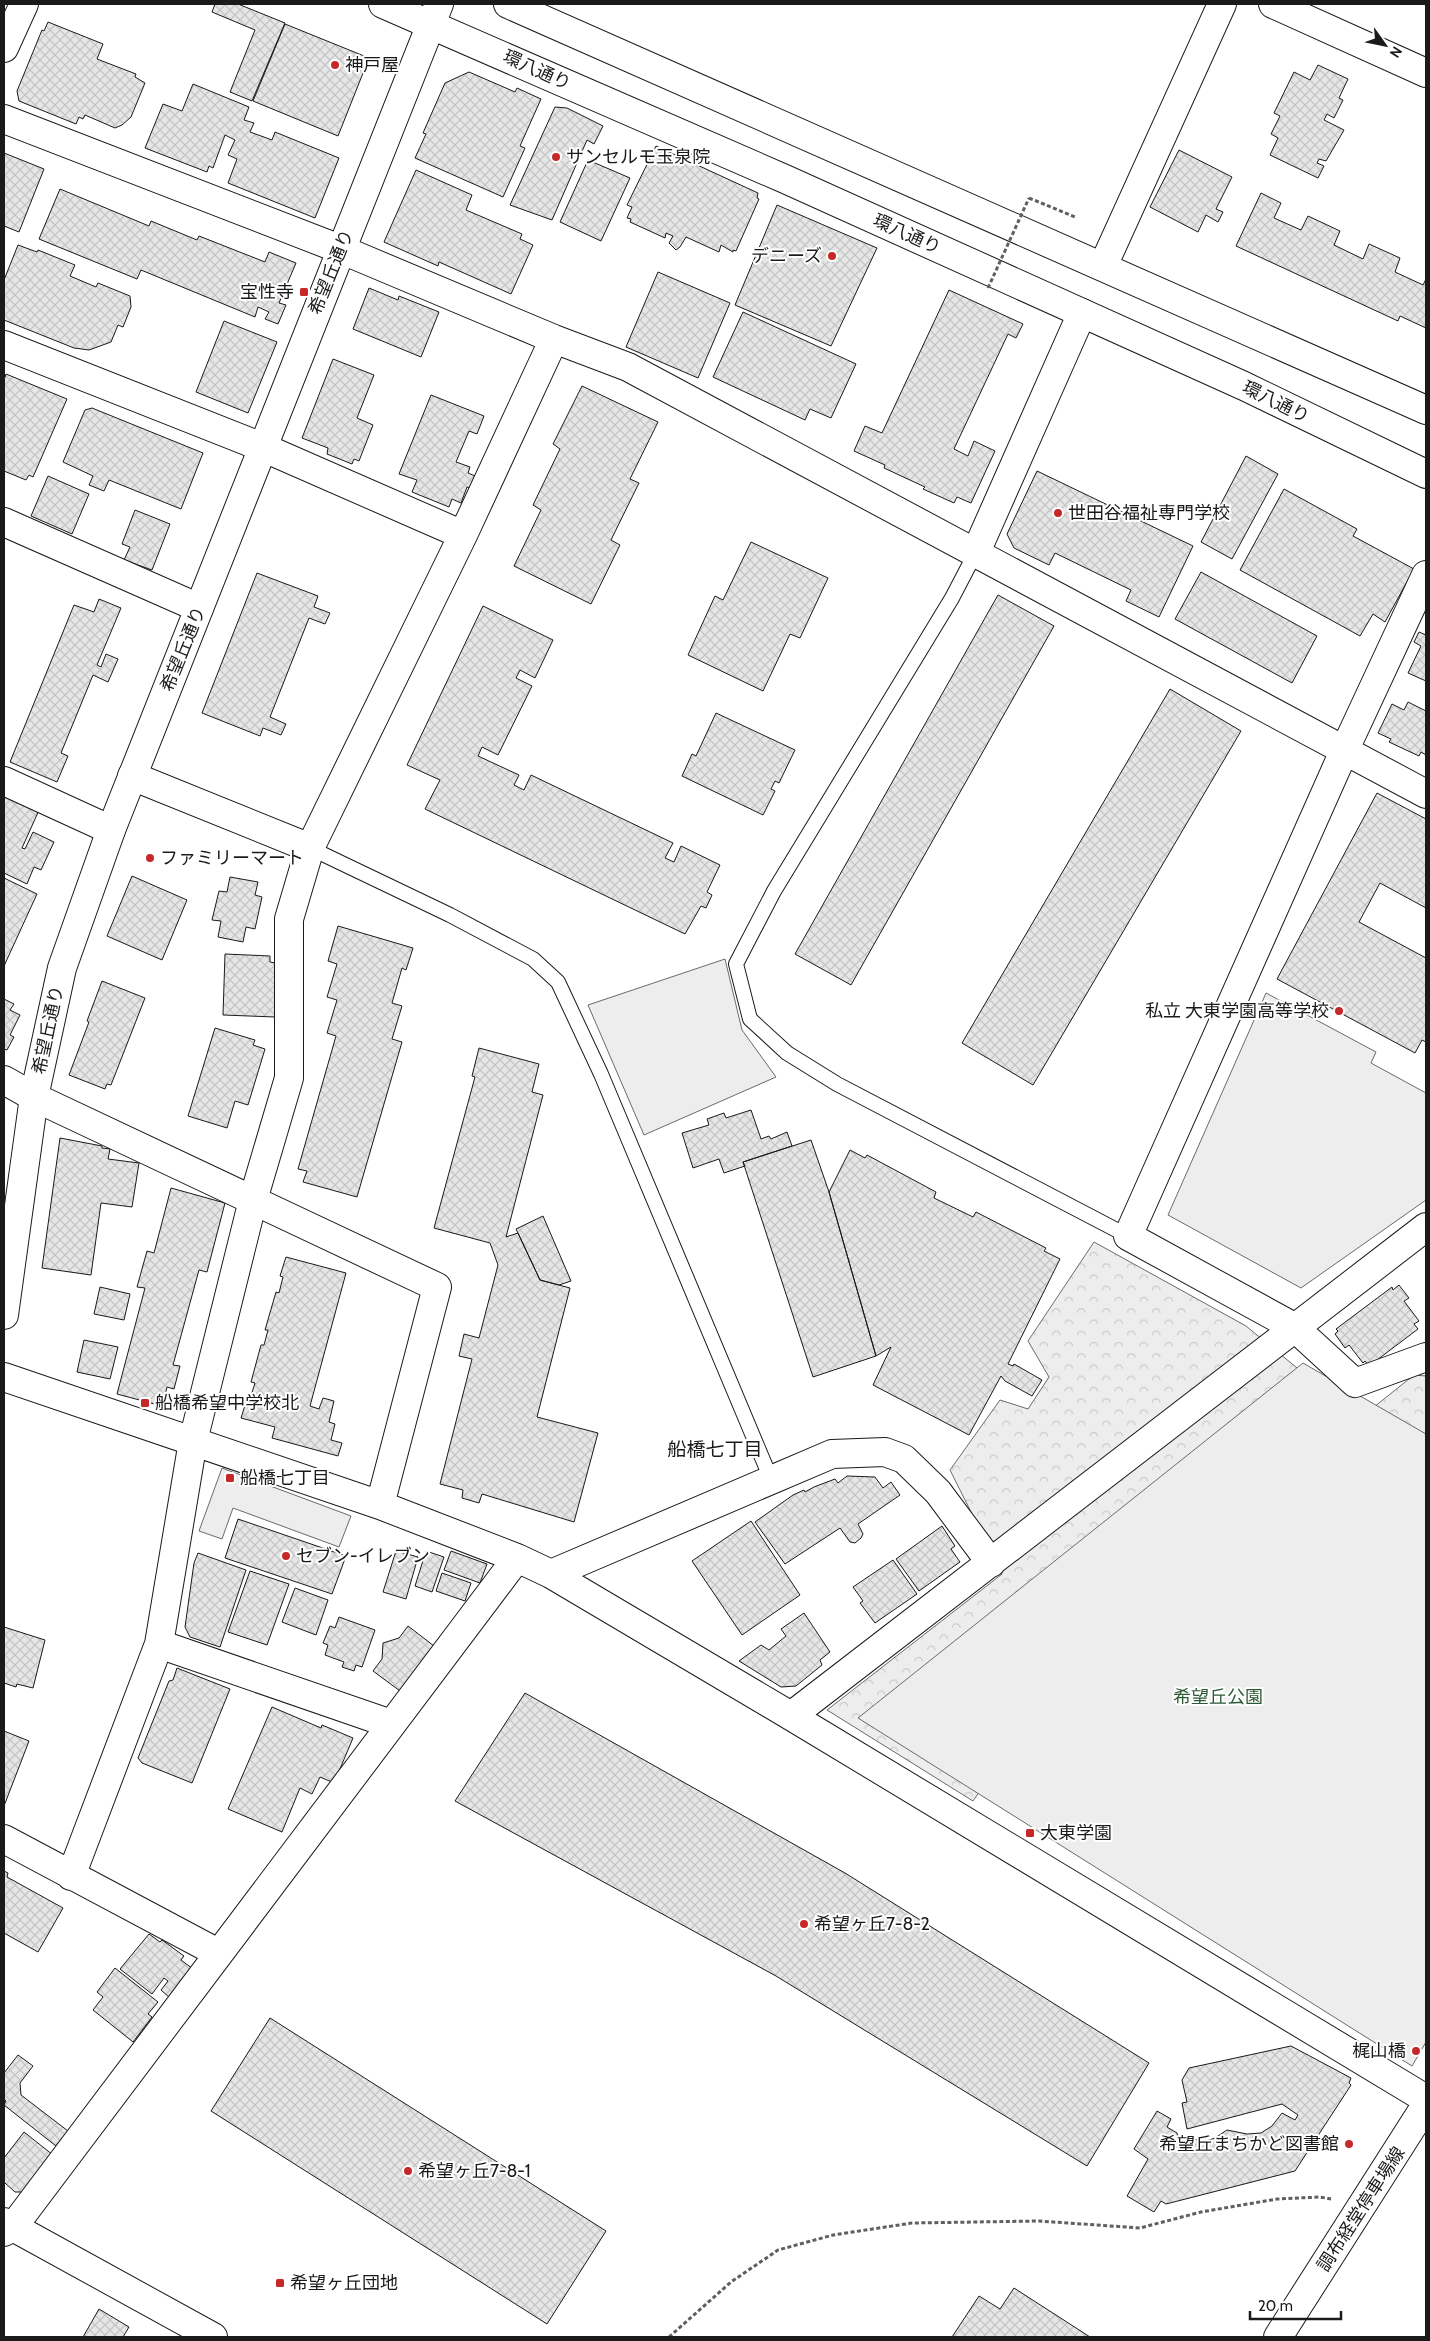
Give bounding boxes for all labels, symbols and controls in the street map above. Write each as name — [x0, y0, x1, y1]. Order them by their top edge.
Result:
north arrow — [1360, 20, 1410, 70]
text: N — [1386, 43, 1406, 61]
street label: 環八通り — [500, 45, 574, 95]
place label: 神戸屋 — [345, 54, 399, 76]
marker: 神戸屋 — [329, 59, 341, 71]
place label: サンセルモ玉泉院 — [566, 146, 710, 168]
marker: サンセルモ玉泉院 — [550, 151, 562, 163]
street label: 環八通り — [870, 209, 944, 259]
street label: 希望丘通り — [304, 226, 358, 318]
place label: デニーズ — [751, 245, 822, 267]
marker: デニーズ — [826, 250, 838, 262]
place label: 宝性寺 — [240, 281, 294, 303]
marker: 宝性寺 — [298, 286, 310, 298]
street label: 環八通り — [1239, 376, 1313, 428]
place label: 世田谷福祉専門学校 — [1068, 502, 1230, 524]
marker: 世田谷福祉専門学校 — [1052, 507, 1064, 519]
street label: 希望丘通り — [156, 603, 210, 695]
place label: ファミリーマート — [160, 847, 304, 869]
marker: ファミリーマート — [144, 852, 156, 864]
street label: 希望丘通り — [28, 984, 68, 1076]
place label: 私立 大東学園高等学校 — [1145, 1000, 1329, 1022]
marker: 私立 大東学園高等学校 — [1333, 1005, 1345, 1017]
place label: 船橋希望中学校北 — [155, 1392, 299, 1414]
marker: 船橋希望中学校北 — [139, 1397, 151, 1409]
district label: 船橋七丁目 — [667, 1438, 763, 1461]
place label: 船橋七丁目 — [240, 1467, 330, 1489]
marker: 船橋七丁目 — [224, 1472, 236, 1484]
place label: セブン-イレブン — [296, 1545, 430, 1567]
marker: セブン-イレブン — [280, 1550, 292, 1562]
park label: 希望丘公園 — [1173, 1686, 1263, 1708]
place label: 大東学園 — [1040, 1822, 1112, 1844]
marker: 大東学園 — [1024, 1827, 1036, 1839]
place label: 希望ヶ丘7-8-2 — [814, 1913, 930, 1935]
marker: 希望ヶ丘7-8-2 — [798, 1918, 810, 1930]
place label: 梶山橋 — [1352, 2040, 1406, 2062]
marker: 梶山橋 — [1410, 2045, 1422, 2057]
place label: 希望丘まちかど図書館 — [1159, 2133, 1339, 2155]
marker: 希望丘まちかど図書館 — [1343, 2138, 1355, 2150]
street label: 調布経堂停車場線 — [1313, 2143, 1409, 2275]
place label: 希望ヶ丘7-8-1 — [418, 2160, 531, 2182]
marker: 希望ヶ丘7-8-1 — [402, 2165, 414, 2177]
place label: 希望ヶ丘団地 — [290, 2272, 398, 2294]
marker: 希望ヶ丘団地 — [274, 2277, 286, 2289]
scale bar — [1250, 2288, 1341, 2320]
text: 20 m — [1258, 2297, 1293, 2315]

